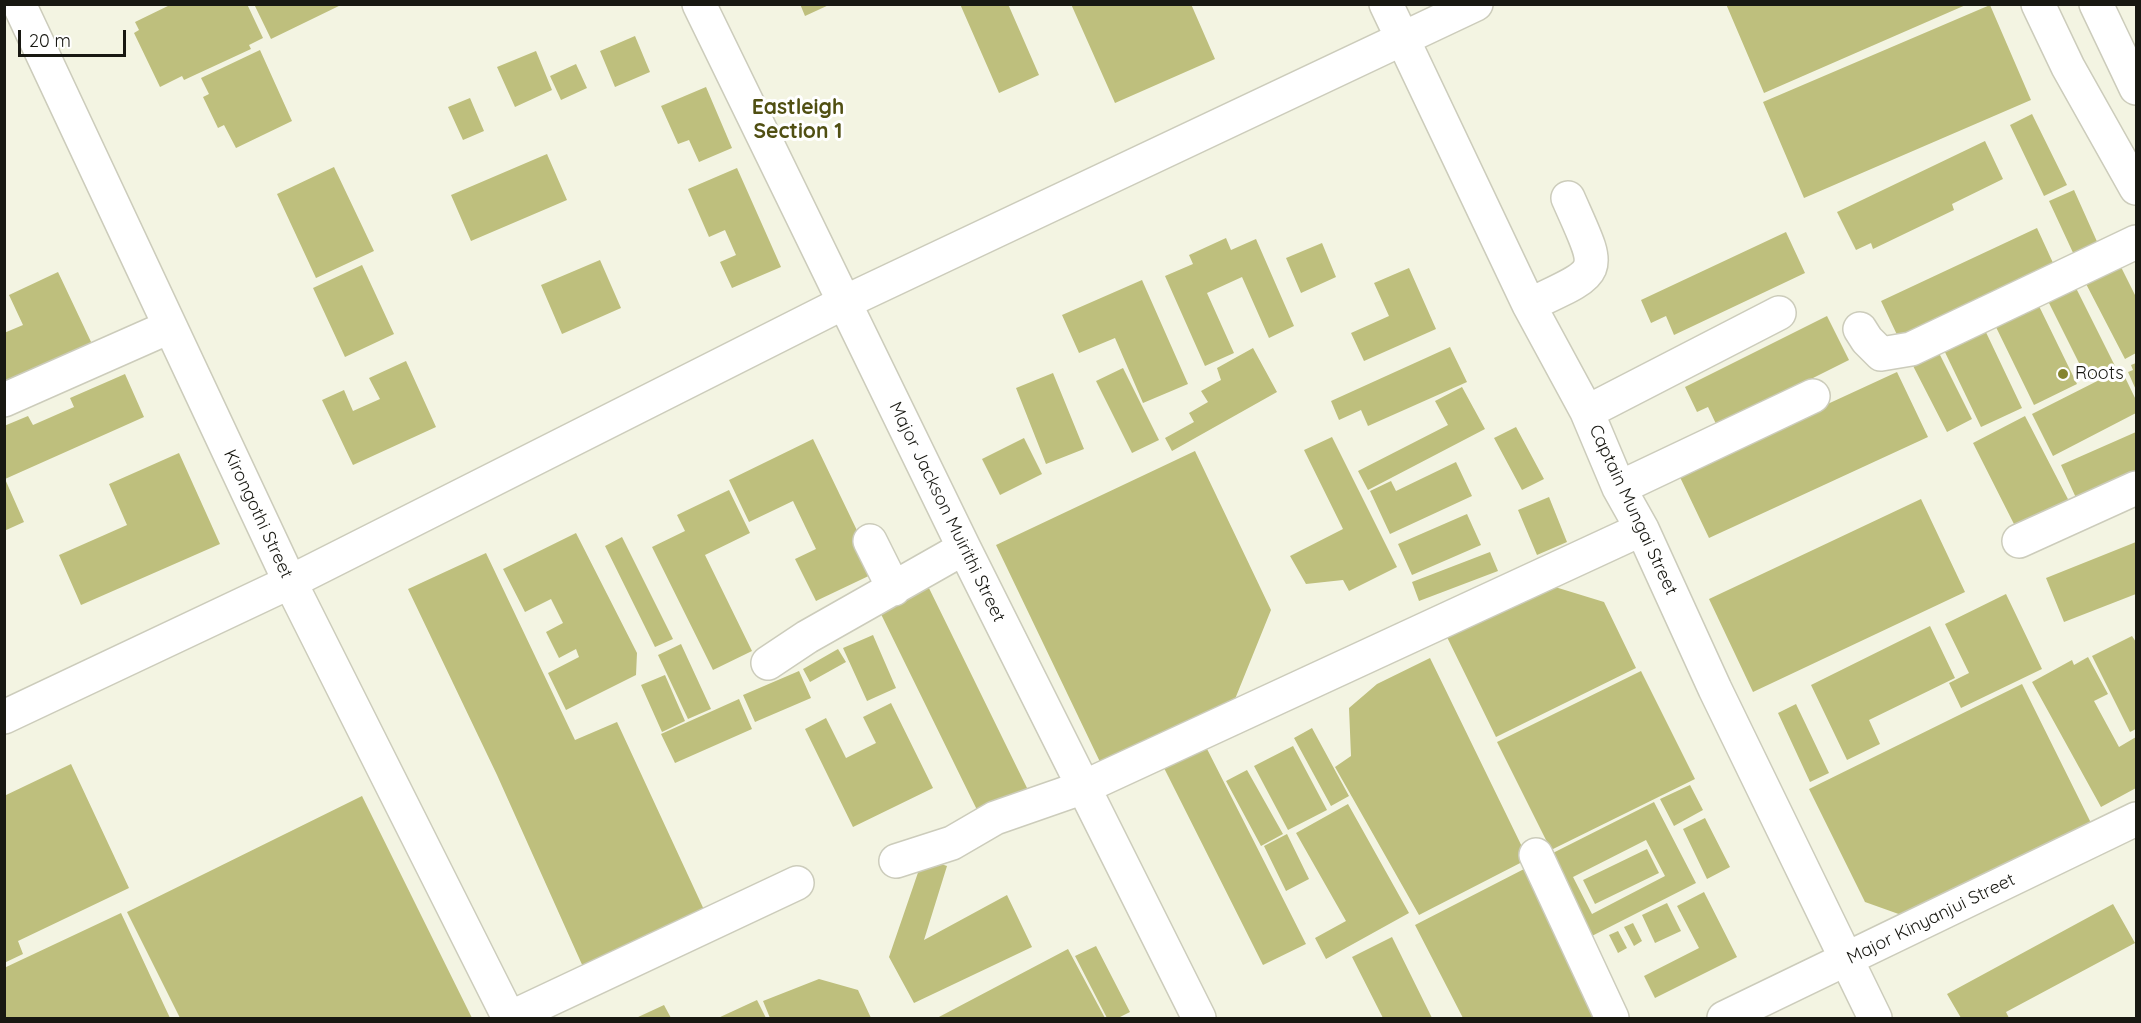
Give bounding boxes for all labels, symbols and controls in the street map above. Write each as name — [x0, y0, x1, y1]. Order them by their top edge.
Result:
scale bar — [21, 18, 129, 56]
text: 20 m — [29, 29, 71, 52]
district label: Eastleigh Section 1 — [752, 95, 844, 145]
place label: Roots — [2075, 363, 2124, 385]
marker: Roots — [2056, 367, 2070, 381]
street label: Major Jackson Muirithi Street — [884, 398, 1010, 626]
street label: Captain Mungai Street — [1584, 421, 1682, 599]
street label: Kirongothi Street — [219, 446, 297, 582]
street label: Major Kinyanjui Street — [1843, 869, 2019, 969]

